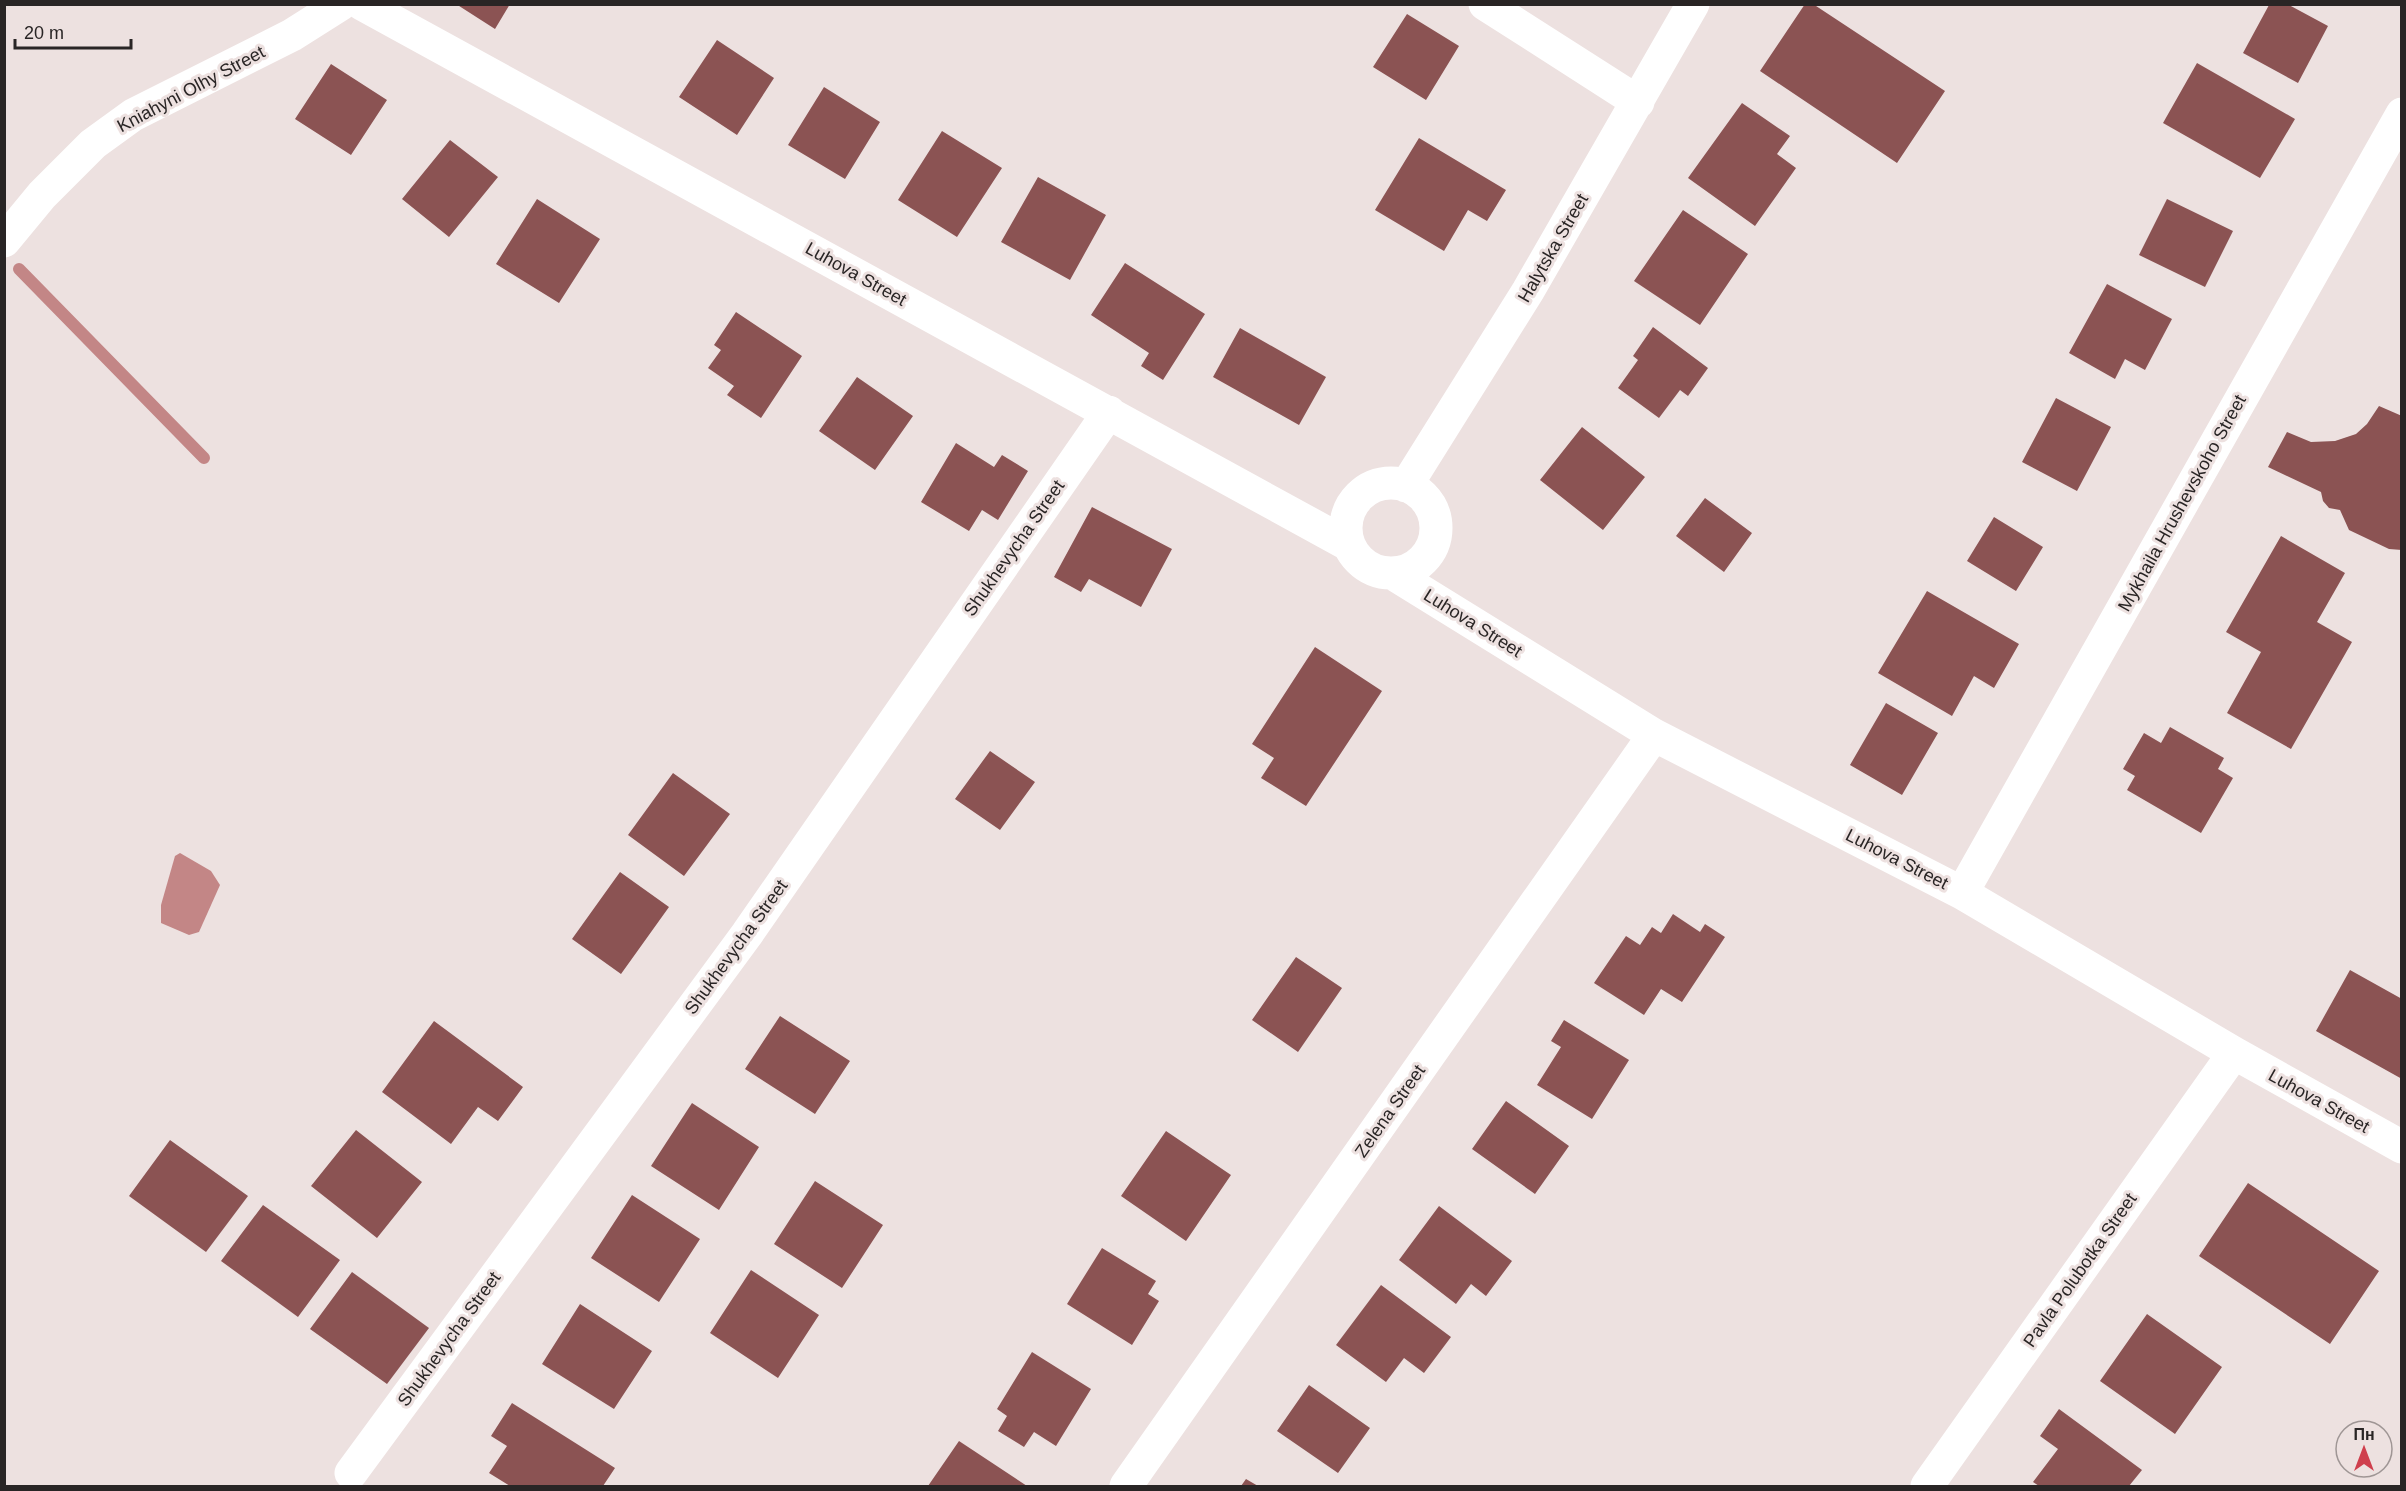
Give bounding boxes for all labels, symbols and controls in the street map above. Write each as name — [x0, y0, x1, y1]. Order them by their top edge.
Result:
scale bar — [15, 12, 130, 50]
text: 20 m — [24, 23, 64, 43]
street label: Kniahyni Olhy Street — [114, 42, 268, 136]
street label: Halytska Street — [1514, 190, 1592, 306]
street label: Luhova Street — [802, 238, 910, 310]
street label: Mykhaila Hrushevskoho Street — [2114, 391, 2250, 615]
street label: Shukhevycha Street — [960, 476, 1068, 620]
street label: Luhova Street — [1420, 585, 1526, 661]
street label: Luhova Street — [1843, 825, 1951, 893]
street label: Shukhevycha Street — [681, 876, 791, 1018]
street label: Zelena Street — [1351, 1061, 1429, 1161]
street label: Luhova Street — [2265, 1065, 2373, 1137]
street label: Pavla Polubotka Street — [2019, 1189, 2141, 1351]
street label: Shukhevycha Street — [394, 1268, 504, 1410]
north arrow — [2334, 1419, 2394, 1479]
text: Пн — [2353, 1426, 2375, 1443]

